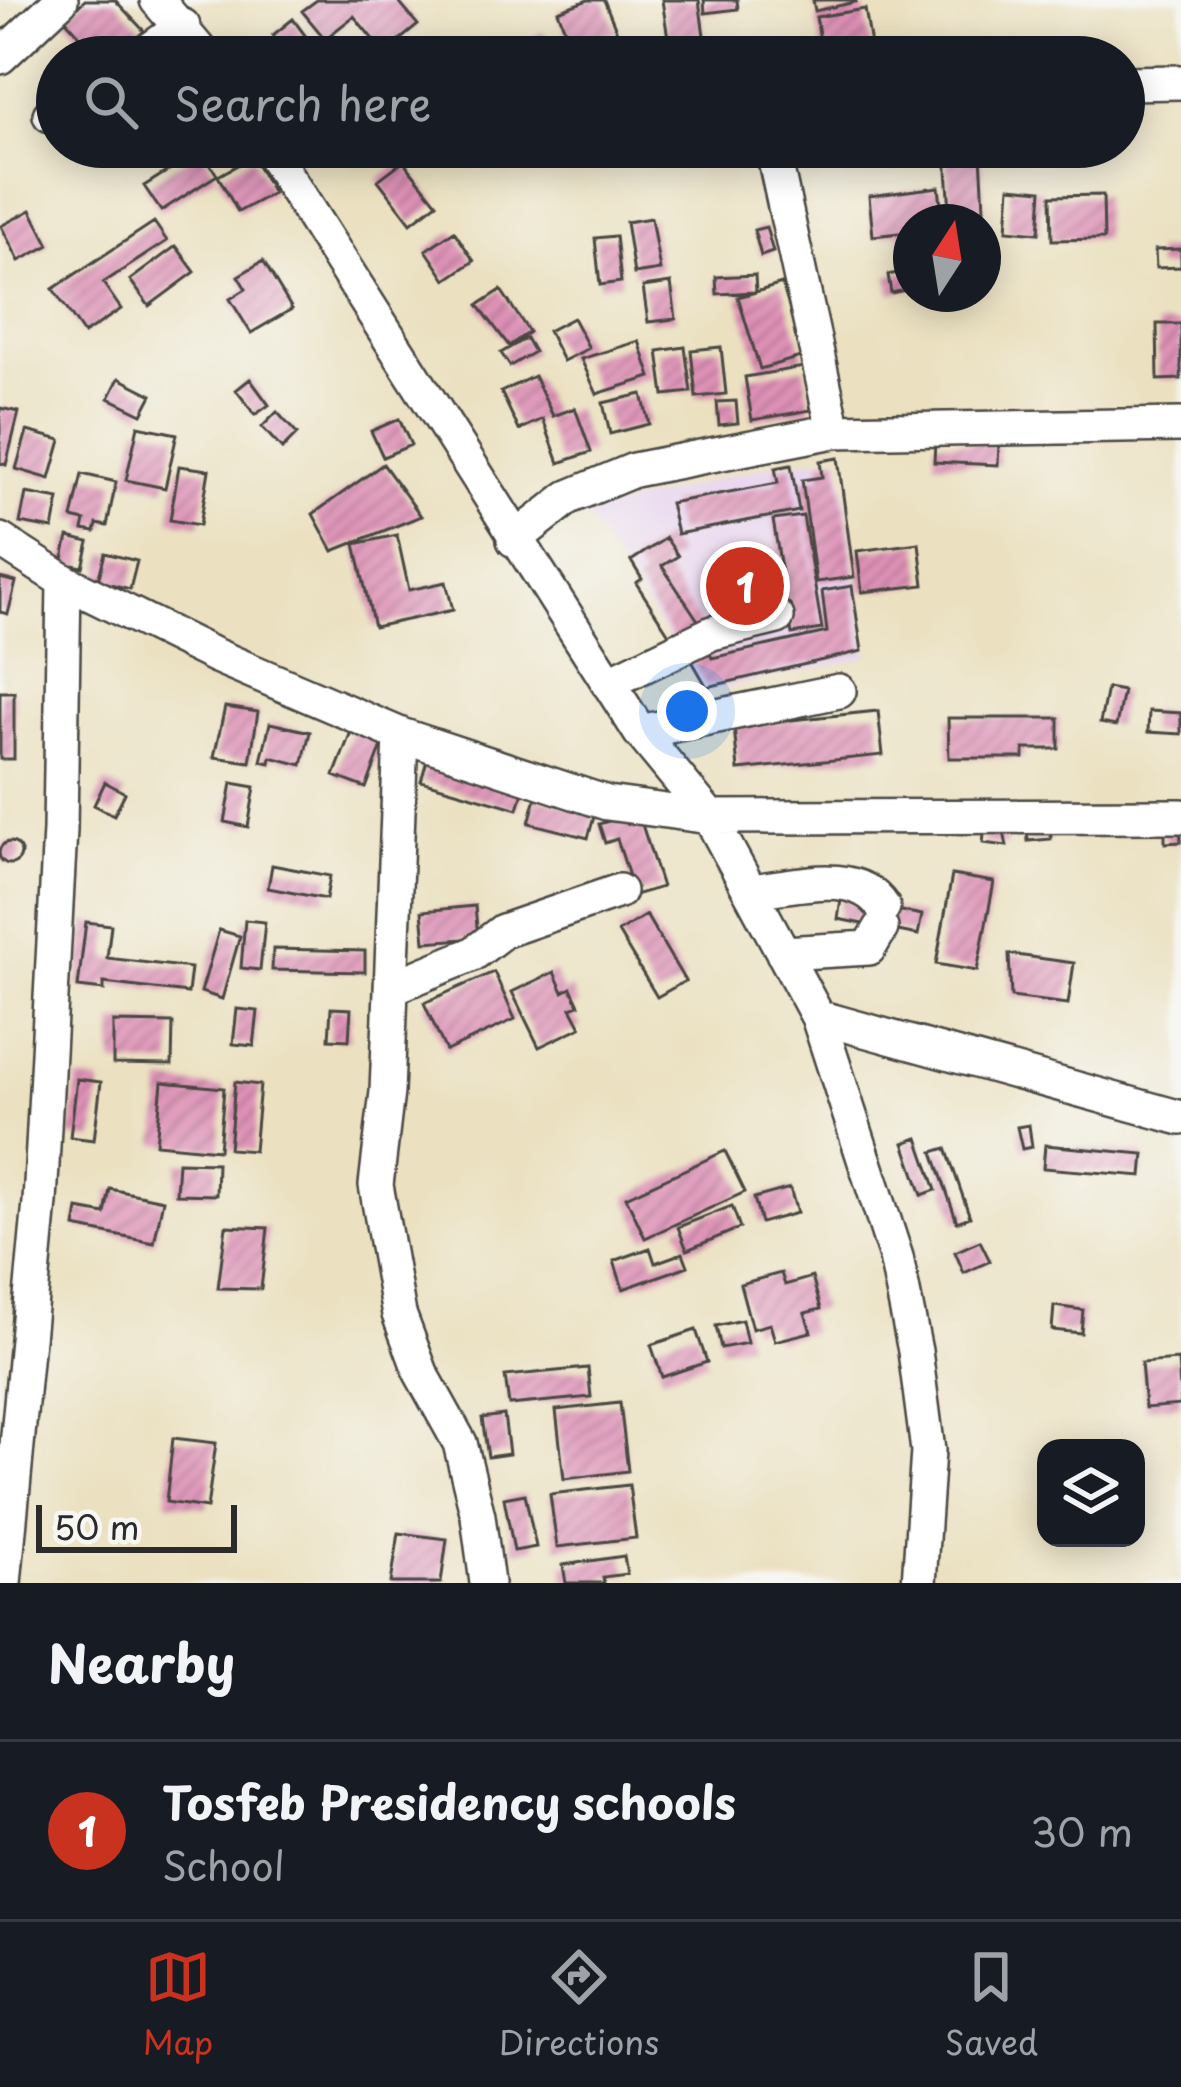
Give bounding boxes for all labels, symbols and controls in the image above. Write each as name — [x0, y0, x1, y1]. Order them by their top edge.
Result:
search box — [36, 36, 1145, 168]
text: Search here — [174, 68, 431, 136]
icon: search — [78, 69, 144, 135]
north arrow — [893, 204, 1001, 312]
pin: 1 — [706, 541, 784, 631]
your location — [657, 681, 717, 741]
map controls — [1037, 1439, 1145, 1547]
button: layers — [1037, 1439, 1145, 1547]
scale bar — [36, 1499, 237, 1552]
text: 50 m — [54, 1501, 140, 1551]
text: Nearby — [48, 1623, 235, 1700]
text: Tosfeb Presidency schools — [162, 1767, 736, 1835]
text: 1 — [78, 1801, 96, 1860]
text: 30 m — [1030, 1801, 1133, 1860]
text: School — [162, 1835, 285, 1894]
tab: Map — [143, 1944, 213, 2066]
tab: Directions — [499, 1944, 659, 2066]
tab: Saved — [945, 1944, 1038, 2066]

